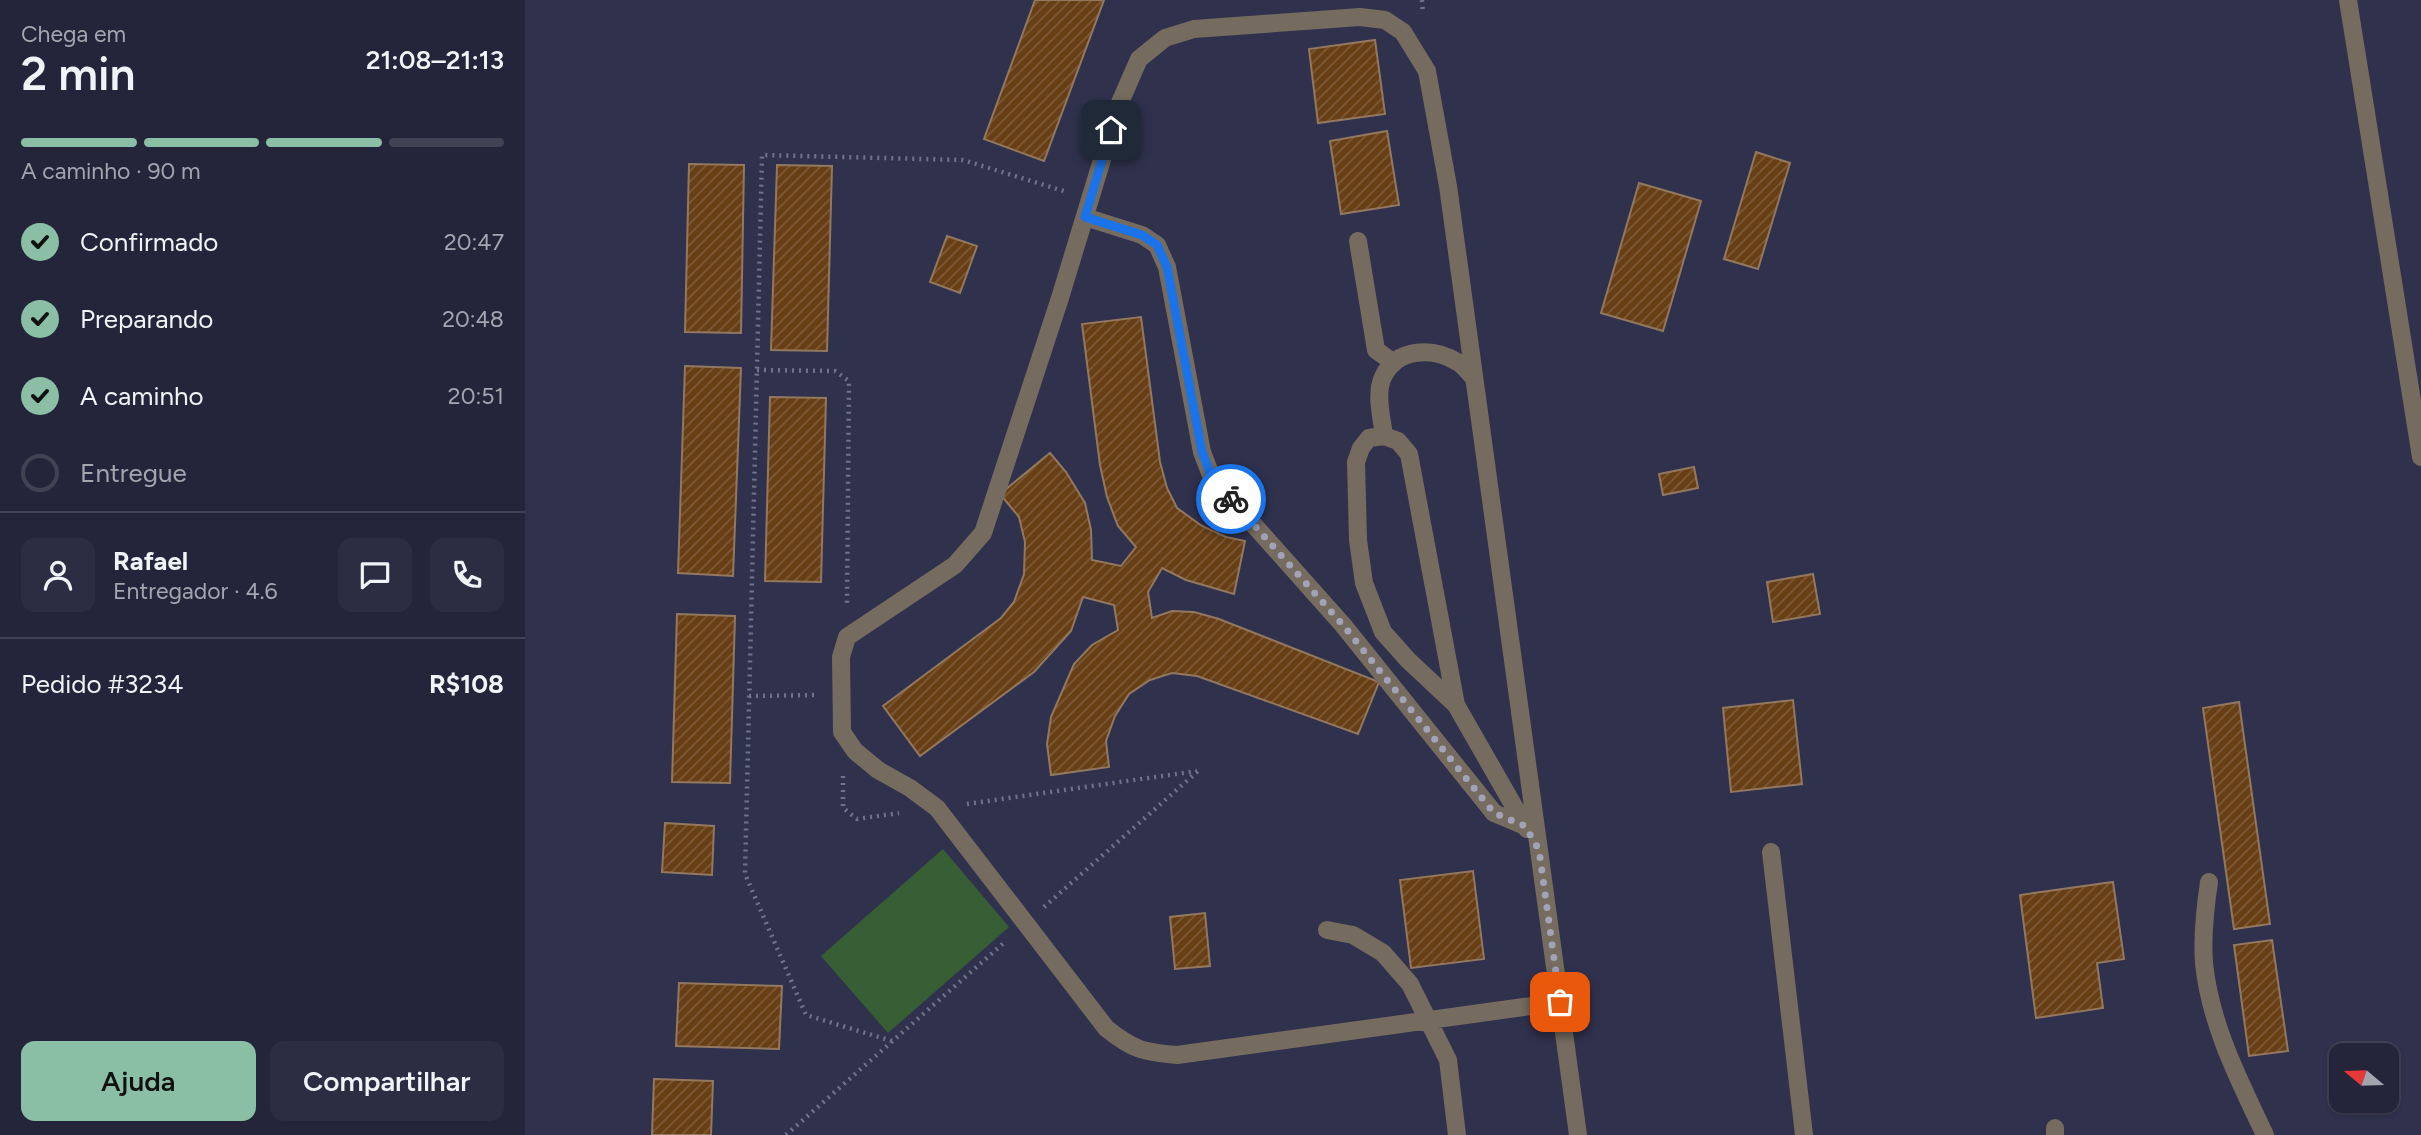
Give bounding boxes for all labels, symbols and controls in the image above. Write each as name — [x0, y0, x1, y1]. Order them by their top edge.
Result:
text: Chega em — [21, 20, 126, 48]
text: 21:08–21:13 — [366, 44, 504, 76]
text: 2 min — [21, 46, 136, 102]
pin — [1081, 100, 1141, 160]
icon: home — [1092, 111, 1130, 149]
text: A caminho · 90 m — [21, 157, 201, 185]
icon: check — [21, 223, 59, 261]
text: Confirmado — [80, 226, 218, 258]
text: 20:47 — [444, 228, 504, 256]
icon: check — [21, 300, 59, 338]
text: Preparando — [80, 303, 213, 335]
text: 20:48 — [442, 305, 504, 333]
icon: check — [21, 377, 59, 415]
text: A caminho — [80, 380, 204, 412]
text: 20:51 — [448, 382, 504, 410]
text: Entregue — [80, 457, 187, 489]
courier — [1196, 464, 1266, 534]
icon: bike — [1212, 480, 1250, 518]
button: person — [21, 538, 95, 612]
button: chat — [338, 538, 412, 612]
button: phone — [430, 538, 504, 612]
text: Rafael — [113, 545, 188, 577]
text: Entregador · 4.6 — [113, 577, 278, 605]
text: Pedido #3234 — [21, 668, 183, 700]
text: R$108 — [429, 668, 504, 700]
pin — [1530, 972, 1590, 1032]
icon: bag — [1541, 983, 1579, 1021]
button: Ajuda — [21, 1041, 256, 1121]
button: Compartilhar — [270, 1041, 504, 1121]
north arrow — [2329, 1043, 2399, 1113]
map controls — [2329, 1043, 2399, 1113]

